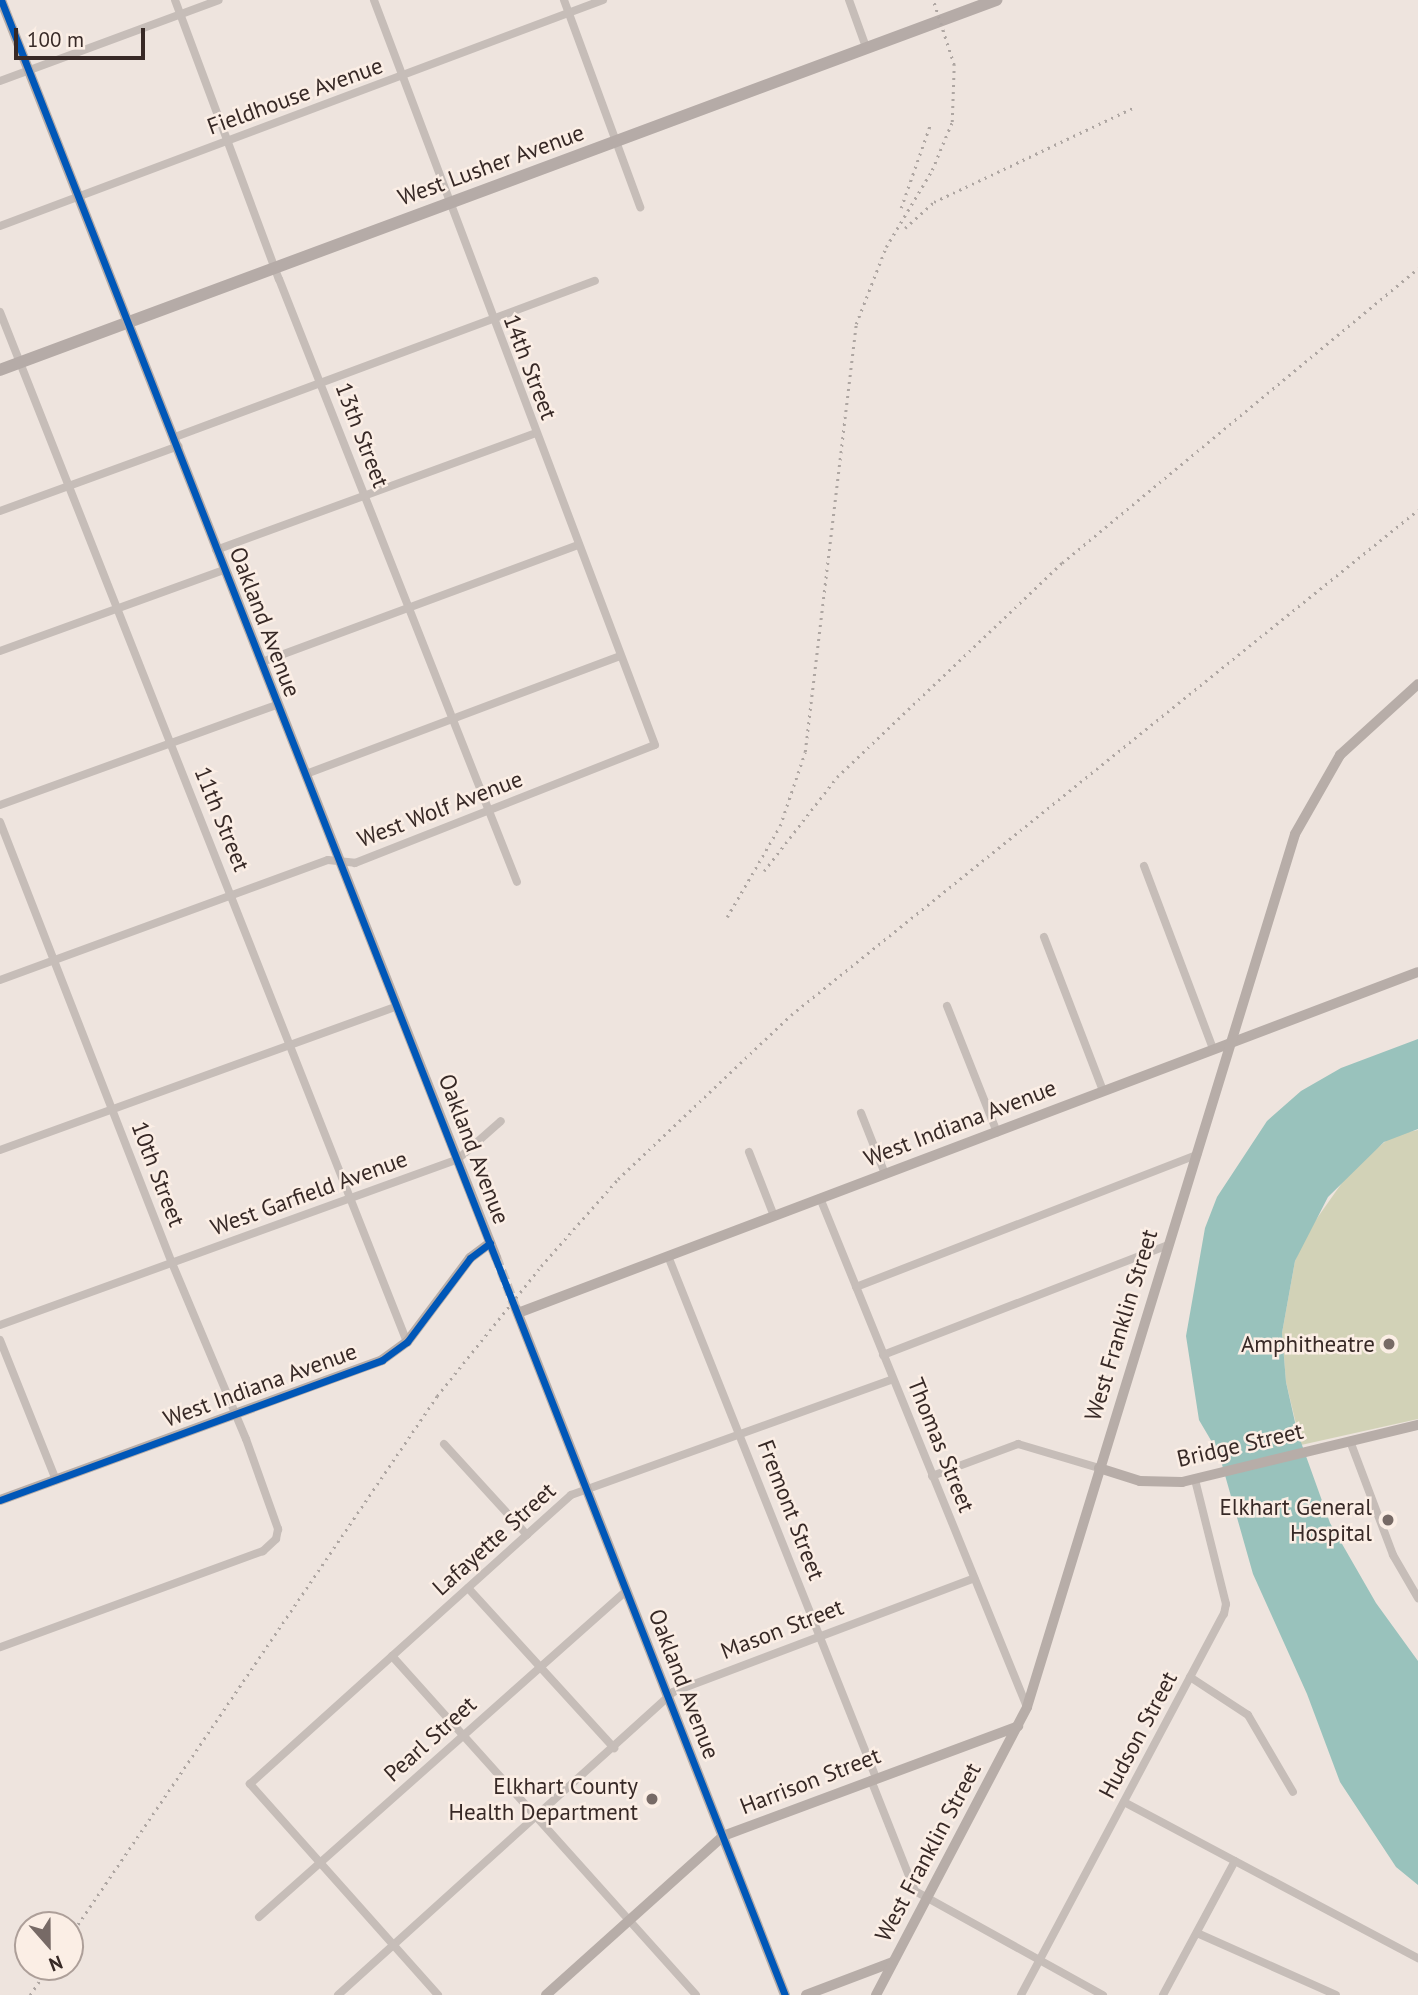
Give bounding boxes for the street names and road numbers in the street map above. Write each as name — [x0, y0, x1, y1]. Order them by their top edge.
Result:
street label: Fieldhouse Avenue — [203, 51, 387, 141]
street label: West Lusher Avenue — [394, 118, 588, 212]
street label: 14th Street — [497, 311, 563, 423]
street label: 13th Street — [329, 379, 395, 491]
street label: Oakland Avenue — [224, 543, 306, 701]
street label: 11th Street — [189, 763, 255, 875]
street label: West Wolf Avenue — [353, 765, 527, 853]
street label: Oakland Avenue — [433, 1070, 515, 1228]
street label: West Indiana Avenue — [860, 1073, 1060, 1173]
street label: 10th Street — [125, 1118, 191, 1230]
street label: West Garfield Avenue — [207, 1144, 411, 1242]
street label: West Franklin Street — [1079, 1226, 1163, 1424]
street label: West Indiana Avenue — [159, 1337, 361, 1433]
street label: Thomas Street — [902, 1374, 980, 1516]
street label: Bridge Street — [1174, 1417, 1306, 1473]
street label: Fremont Street — [752, 1436, 830, 1584]
street label: Lafayette Street — [427, 1477, 561, 1601]
street label: Mason Street — [717, 1593, 847, 1665]
street label: Oakland Avenue — [643, 1605, 725, 1763]
street label: Hudson Street — [1093, 1667, 1183, 1803]
street label: Pearl Street — [378, 1690, 482, 1788]
street label: Harrison Street — [736, 1742, 884, 1820]
street label: West Franklin Street — [869, 1758, 987, 1946]

